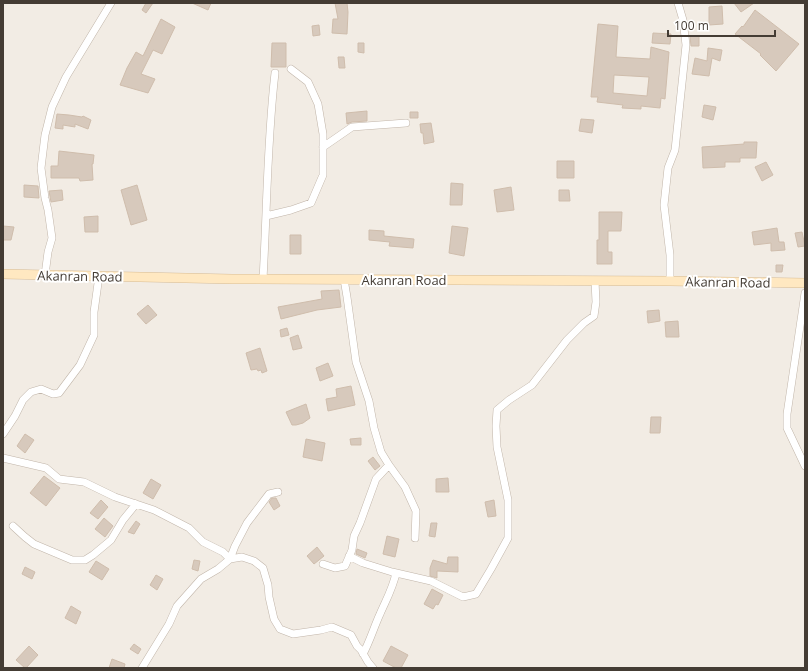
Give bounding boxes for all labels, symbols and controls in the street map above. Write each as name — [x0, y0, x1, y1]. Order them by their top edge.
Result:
scale bar — [668, 12, 775, 38]
text: 100 m — [674, 17, 709, 34]
street label: Akanran Road — [37, 266, 123, 286]
street label: Akanran Road — [361, 271, 447, 289]
street label: Akanran Road — [685, 272, 771, 292]

